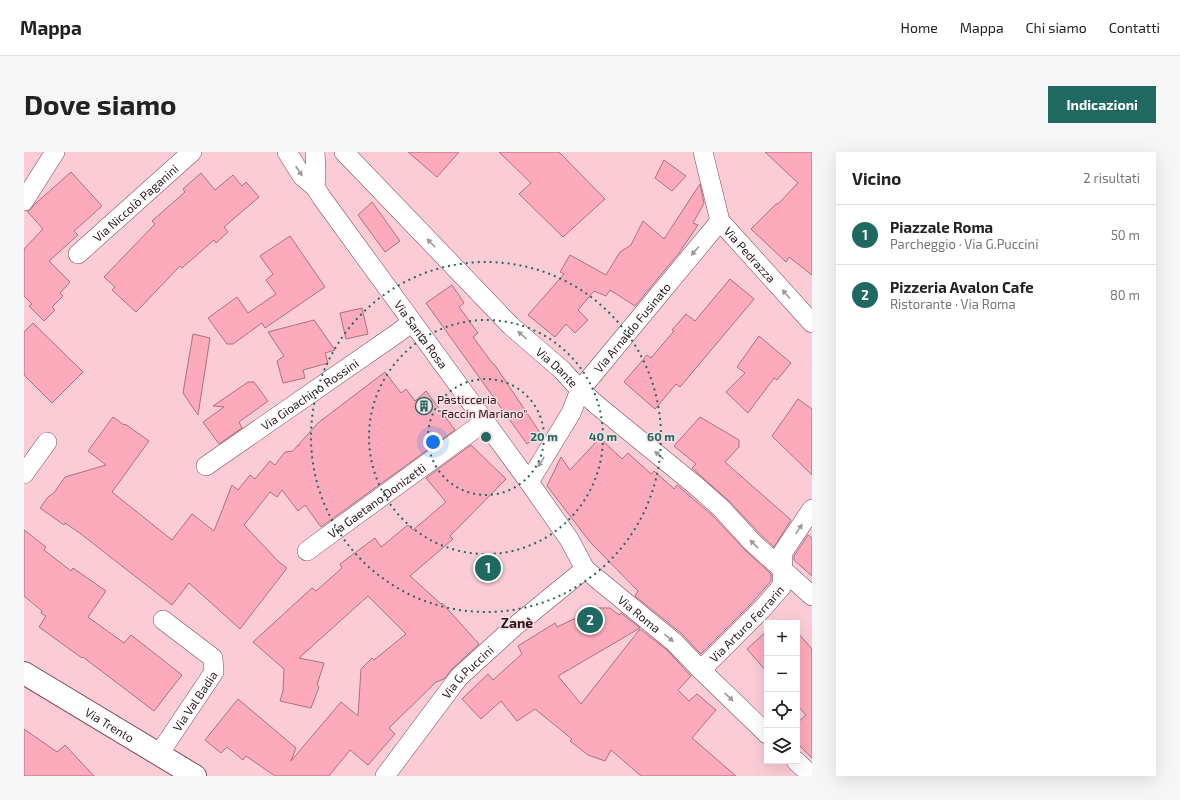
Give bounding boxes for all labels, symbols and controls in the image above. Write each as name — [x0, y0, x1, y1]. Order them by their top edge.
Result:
text: Mappa — [20, 16, 82, 39]
text: Home — [901, 19, 938, 36]
text: Mappa — [960, 19, 1004, 36]
text: Chi siamo — [1026, 19, 1087, 36]
text: Contatti — [1109, 19, 1160, 36]
button: Indicazioni — [1048, 86, 1156, 123]
text: Dove siamo — [24, 87, 177, 121]
street label: Via Niccolò Paganini — [90, 161, 181, 244]
one-way arrow — [295, 166, 303, 176]
text: Vicino — [852, 168, 901, 188]
text: 2 risultati — [1083, 170, 1140, 186]
text: Piazzale Roma — [890, 218, 993, 236]
street label: Via Pedrazza — [721, 224, 779, 285]
text: 1 — [862, 227, 868, 243]
text: 50 m — [1111, 227, 1140, 243]
text: Parcheggio · Via G.Puccini — [890, 236, 1038, 252]
one-way arrow — [426, 238, 435, 248]
one-way arrow — [691, 245, 700, 256]
text: Pizzeria Avalon Cafe — [890, 278, 1034, 296]
street label: Via Arnaldo Fusinato — [591, 279, 673, 375]
text: 2 — [861, 287, 869, 303]
text: 80 m — [1110, 287, 1140, 303]
one-way arrow — [781, 289, 791, 299]
text: Ristorante · Via Roma — [890, 296, 1016, 312]
street label: Via Santa Rosa — [392, 298, 451, 371]
one-way arrow — [516, 331, 527, 340]
street label: Via Dante — [533, 344, 581, 390]
street label: Via Gioachino Rossini — [258, 356, 361, 433]
place label: Pasticceria "Faccin Mariano" — [437, 392, 528, 420]
building icon: Pasticceria "Faccin Mariano" — [414, 396, 434, 416]
text: 20 m — [530, 429, 558, 443]
text: 40 m — [589, 429, 617, 443]
text: 60 m — [647, 429, 675, 443]
centre of rings — [479, 430, 493, 444]
your location — [423, 432, 443, 452]
one-way arrow — [654, 450, 664, 459]
one-way arrow — [537, 456, 544, 468]
street label: Via Gaetano Donizetti — [325, 460, 428, 541]
one-way arrow — [795, 523, 803, 534]
one-way arrow — [749, 539, 759, 548]
pin: 1 — [475, 553, 501, 583]
street label: Via Arturo Ferrarin — [706, 582, 786, 665]
street label: Via Roma — [615, 592, 664, 635]
pin: 2 — [577, 605, 603, 635]
district label: Zanè — [501, 614, 533, 631]
map controls — [764, 620, 800, 764]
button: + — [764, 620, 800, 656]
one-way arrow — [664, 634, 675, 643]
street label: Via G.Puccini — [439, 642, 496, 701]
button: − — [764, 656, 800, 692]
street label: Via Val Badia — [170, 668, 220, 734]
one-way arrow — [724, 692, 734, 702]
button: locate — [764, 692, 800, 728]
street label: Via Trento — [83, 705, 137, 745]
button: layers — [764, 728, 800, 764]

